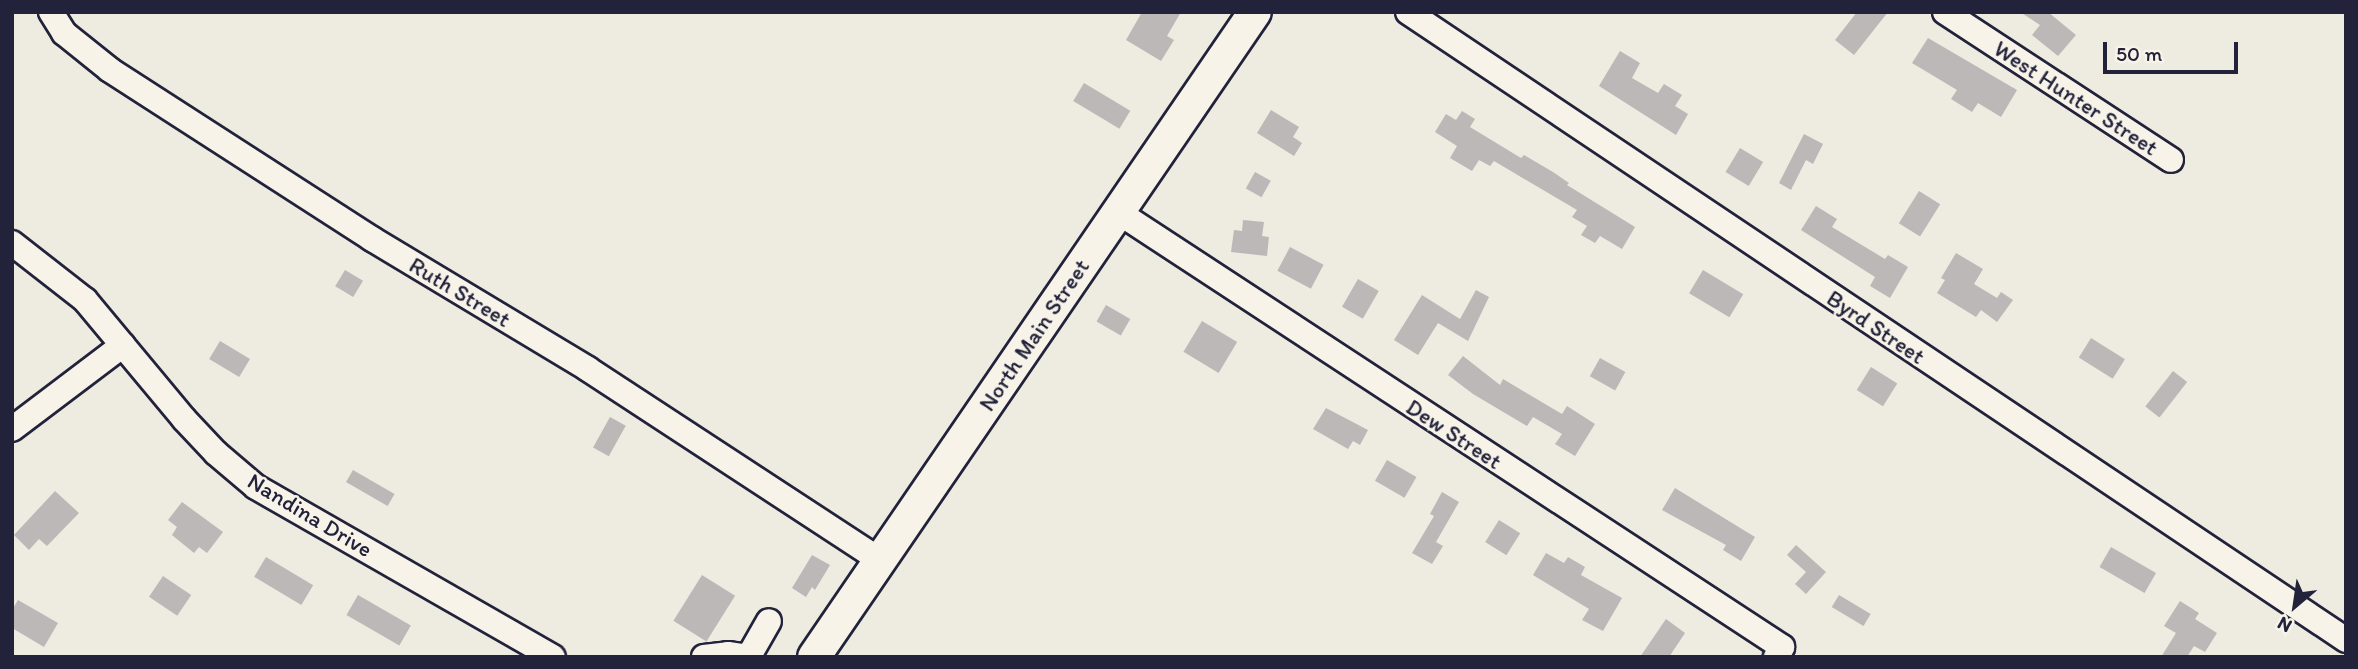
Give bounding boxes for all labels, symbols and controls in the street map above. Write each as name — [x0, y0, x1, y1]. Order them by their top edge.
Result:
scale bar — [2106, 28, 2241, 72]
street label: West Hunter Street — [1989, 35, 2163, 161]
text: 50 m — [2116, 41, 2162, 66]
street label: Ruth Street — [404, 251, 516, 333]
street label: North Main Street — [973, 254, 1095, 416]
street label: Byrd Street — [1822, 284, 1930, 370]
street label: Dew Street — [1401, 393, 1507, 475]
street label: Nandina Drive — [243, 467, 377, 563]
north arrow — [2260, 571, 2330, 641]
text: N — [2273, 612, 2296, 638]

